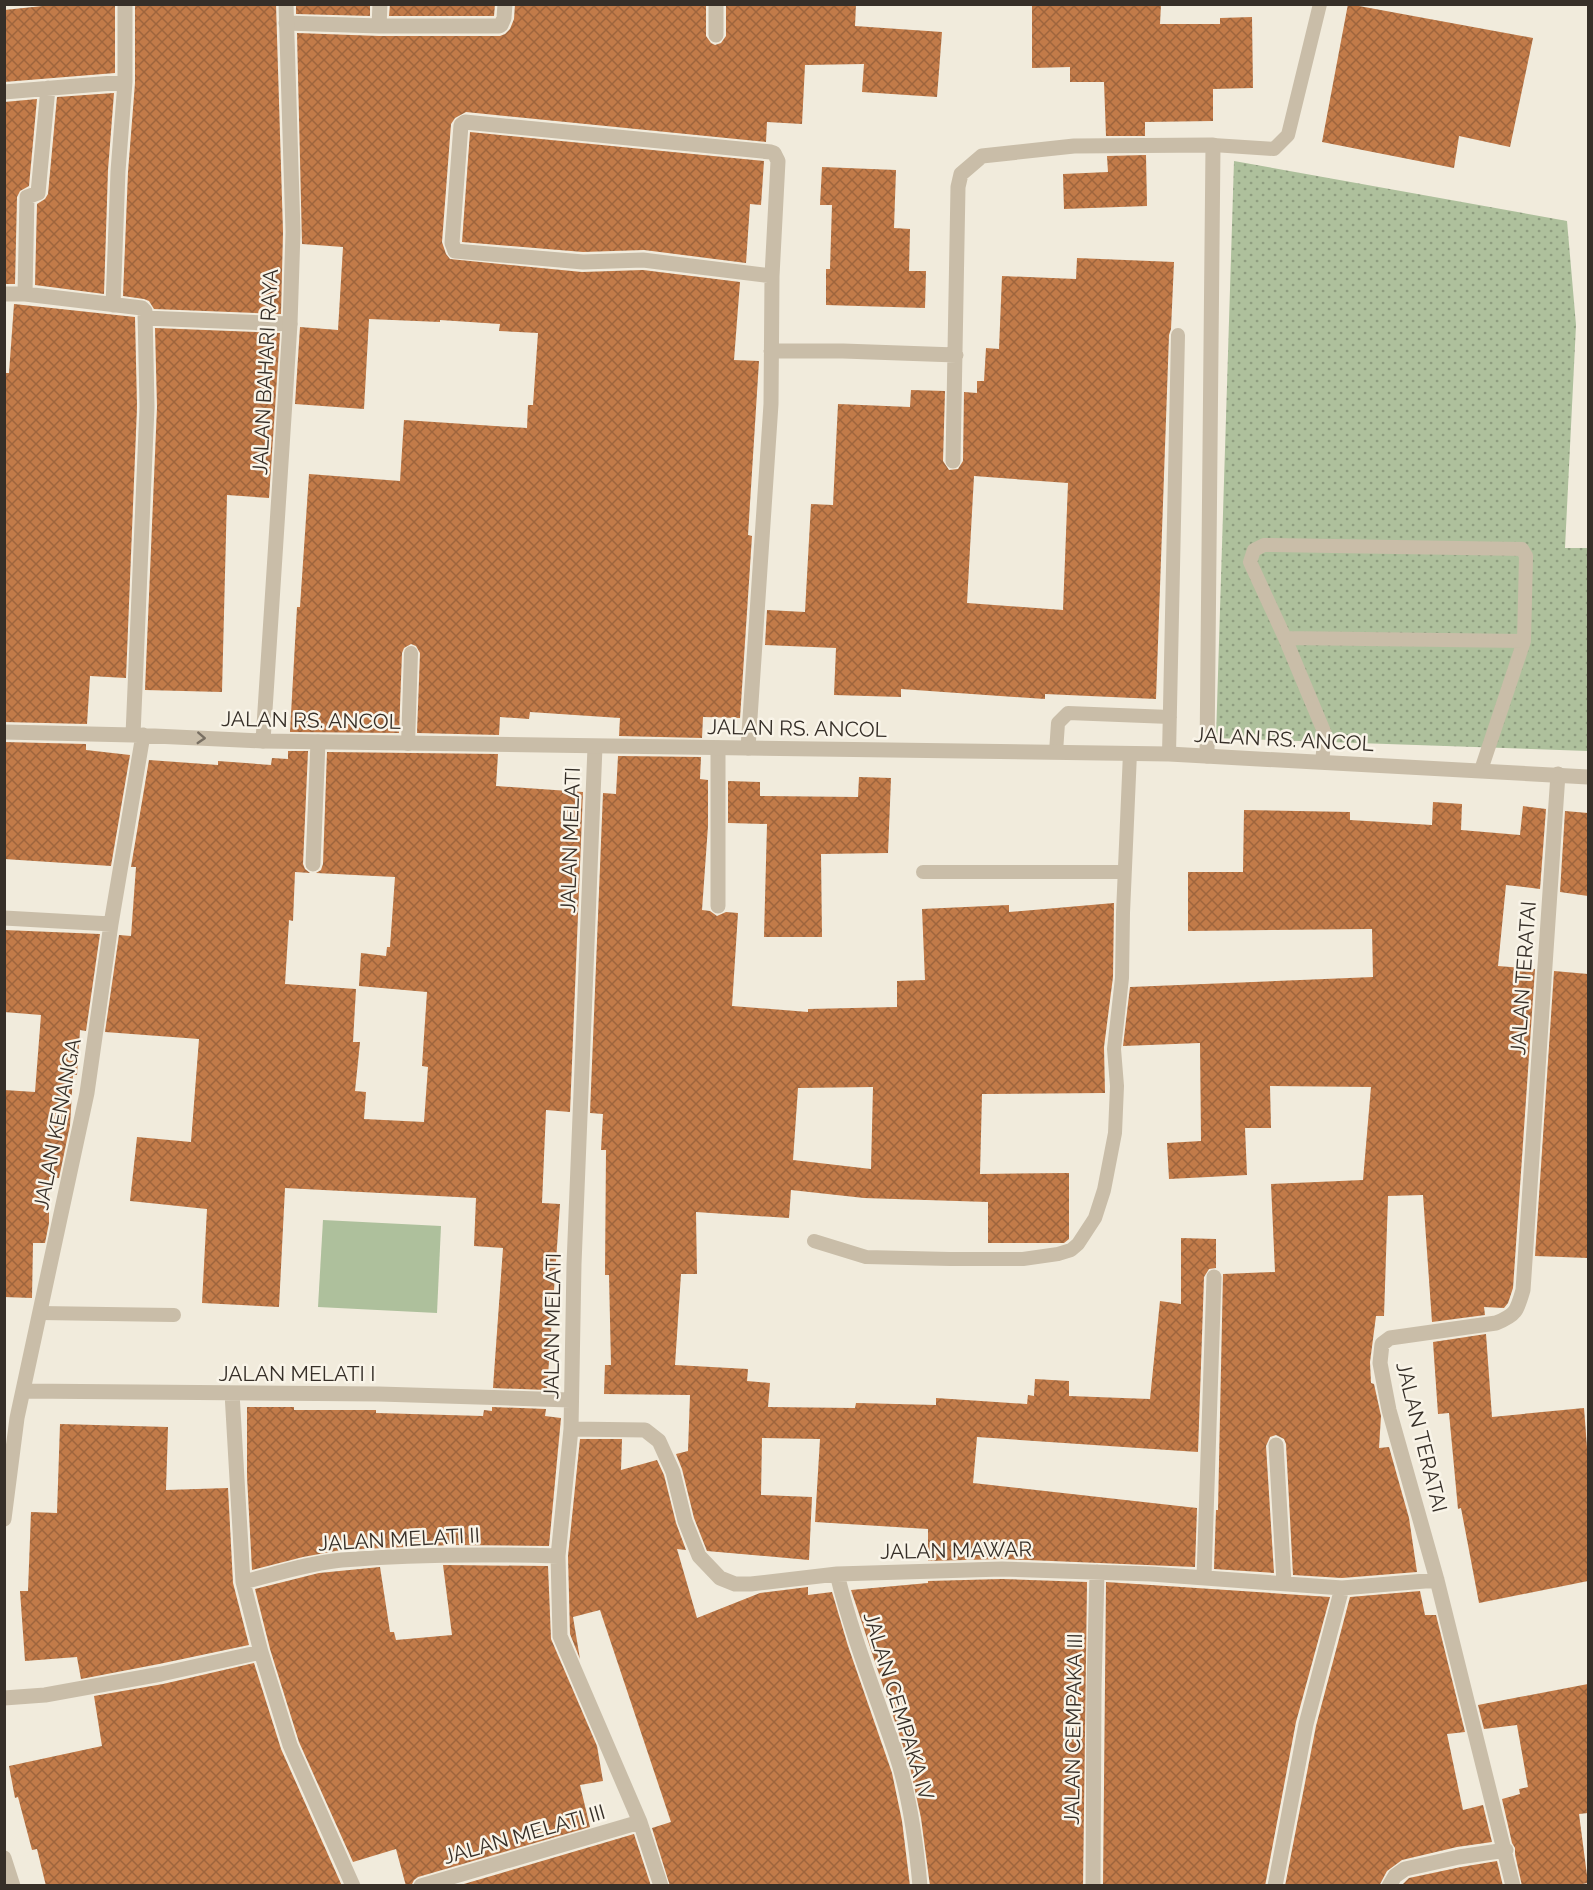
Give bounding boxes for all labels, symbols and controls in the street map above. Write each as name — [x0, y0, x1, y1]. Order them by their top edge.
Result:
street label: JALAN BAHARI RAYA — [247, 268, 283, 476]
street label: JALAN RS. ANCOL — [221, 706, 401, 734]
street label: JALAN RS. ANCOL — [707, 714, 887, 742]
street label: JALAN RS. ANCOL — [1194, 722, 1374, 756]
one-way arrow — [197, 732, 206, 745]
street label: JALAN MELATI — [555, 767, 585, 913]
street label: JALAN TERATAI — [1505, 900, 1541, 1056]
street label: JALAN KENANGA — [28, 1036, 86, 1212]
street label: JALAN MELATI — [538, 1253, 566, 1399]
street label: JALAN TERATAI — [1391, 1359, 1453, 1515]
street label: JALAN MELATI I — [219, 1361, 375, 1386]
street label: JALAN MELATI II — [317, 1522, 481, 1556]
street label: JALAN MAWAR — [880, 1536, 1032, 1564]
street label: JALAN CEMPAKA IV — [858, 1609, 940, 1803]
street label: JALAN CEMPAKA III — [1059, 1633, 1087, 1825]
street label: JALAN MELATI III — [440, 1799, 608, 1869]

